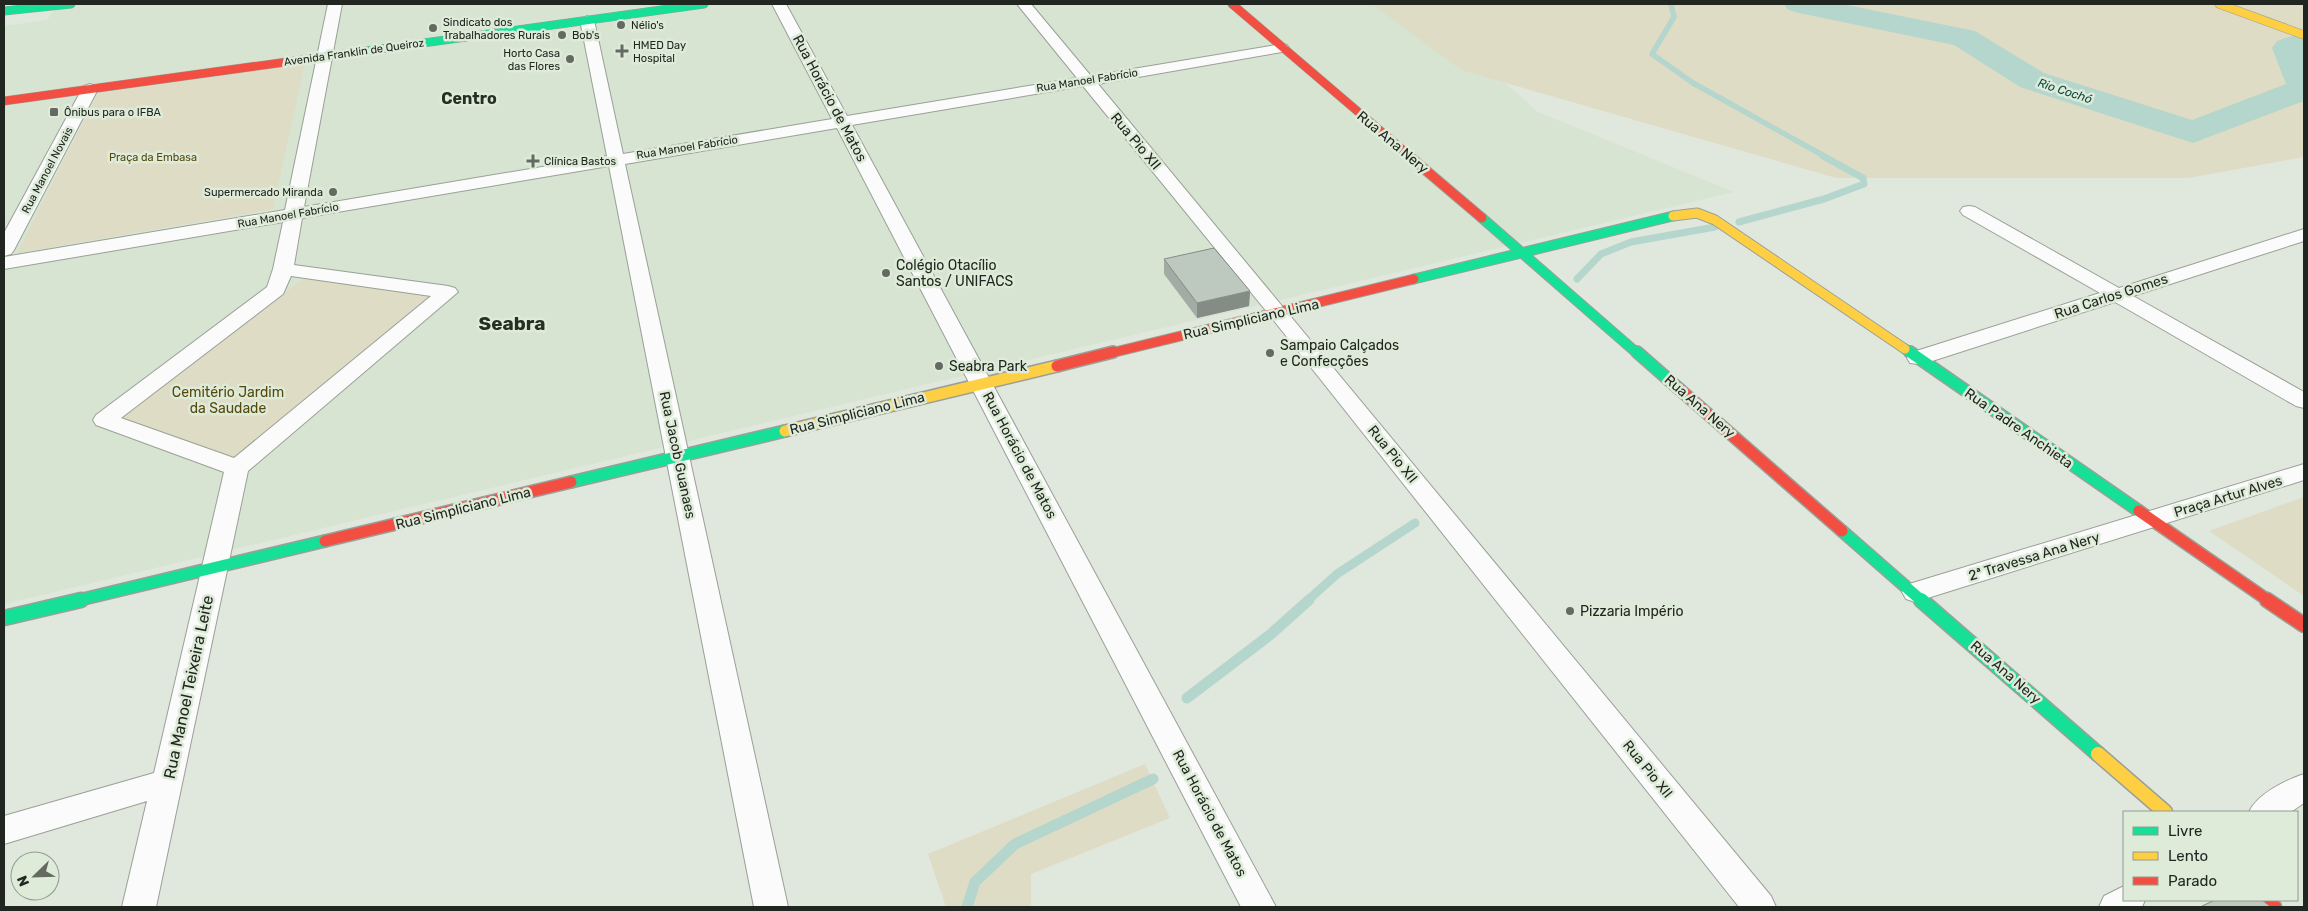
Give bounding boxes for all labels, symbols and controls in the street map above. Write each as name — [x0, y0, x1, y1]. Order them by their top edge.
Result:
place label: Sindicato dos Trabalhadores Rurais — [443, 16, 551, 42]
marker: Nélio's — [615, 19, 627, 31]
place label: Nélio's — [631, 19, 664, 32]
marker: Sindicato dos Trabalhadores Rurais — [427, 22, 439, 34]
marker: Bob's — [556, 29, 568, 41]
place label: Bob's — [572, 29, 600, 42]
street label: Rua Horácio de Matos — [789, 32, 870, 165]
street label: Avenida Franklin de Queiroz — [283, 36, 425, 69]
place label: HMED Day Hospital — [633, 39, 686, 65]
marker: HMED Day Hospital — [615, 44, 629, 58]
place label: Horto Casa das Flores — [503, 47, 560, 73]
marker: Horto Casa das Flores — [564, 53, 576, 65]
street label: Rua Manoel Fabrício — [1035, 66, 1139, 95]
water label: Rio Cochó — [2036, 76, 2094, 106]
district label: Centro — [441, 89, 497, 108]
marker: Ônibus para o IFBA — [48, 106, 60, 118]
place label: Ônibus para o IFBA — [64, 106, 161, 119]
street label: Rua Ana Nery — [1353, 108, 1432, 177]
street label: Rua Pio XII — [1107, 109, 1164, 173]
street label: Rua Manoel Novais — [19, 125, 76, 216]
street label: Rua Manoel Fabrício — [635, 133, 739, 162]
park label: Praça da Embasa — [109, 151, 197, 164]
marker: Clínica Bastos — [526, 154, 540, 168]
place label: Clínica Bastos — [544, 155, 616, 168]
place label: Supermercado Miranda — [204, 186, 323, 199]
marker: Supermercado Miranda — [327, 186, 339, 198]
street label: Rua Manoel Fabrício — [236, 200, 340, 231]
place label: Colégio Otacílio Santos / UNIFACS — [896, 257, 1014, 290]
marker: Colégio Otacílio Santos / UNIFACS — [880, 267, 892, 279]
street label: Rua Carlos Gomes — [2052, 270, 2170, 323]
street label: Rua Simpliciano Lima — [1182, 296, 1321, 343]
district label: Seabra — [479, 312, 545, 335]
place label: Sampaio Calçados e Confecções — [1280, 337, 1399, 370]
marker: Sampaio Calçados e Confecções — [1264, 347, 1276, 359]
place label: Seabra Park — [949, 358, 1028, 375]
marker: Seabra Park — [933, 360, 945, 372]
street label: Rua Ana Nery — [1661, 371, 1739, 442]
park label: Cemitério Jardim da Saudade — [172, 384, 284, 417]
street label: Rua Padre Anchieta — [1961, 385, 2076, 472]
street label: Rua Simpliciano Lima — [788, 388, 926, 439]
street label: Rua Horácio de Matos — [979, 389, 1060, 522]
street label: Rua Jacob Guanaes — [656, 390, 699, 520]
street label: Rua Pio XII — [1364, 422, 1421, 487]
street label: Praça Artur Alves — [2172, 472, 2284, 521]
street label: Rua Simpliciano Lima — [394, 483, 532, 534]
street label: 2ª Travessa Ana Nery — [1967, 528, 2102, 585]
street label: Rua Manoel Teixeira Leite — [160, 594, 217, 781]
place label: Pizzaria Império — [1580, 603, 1683, 620]
marker: Pizzaria Império — [1564, 605, 1576, 617]
street label: Rua Ana Nery — [1967, 637, 2045, 708]
street label: Rua Pio XII — [1619, 737, 1676, 802]
street label: Rua Horácio de Matos — [1169, 747, 1250, 880]
legend — [2123, 811, 2298, 901]
text: Livre — [2168, 822, 2202, 840]
text: Lento — [2168, 847, 2208, 865]
north arrow — [10, 851, 60, 901]
text: Parado — [2168, 872, 2217, 890]
text: N — [14, 873, 33, 889]

